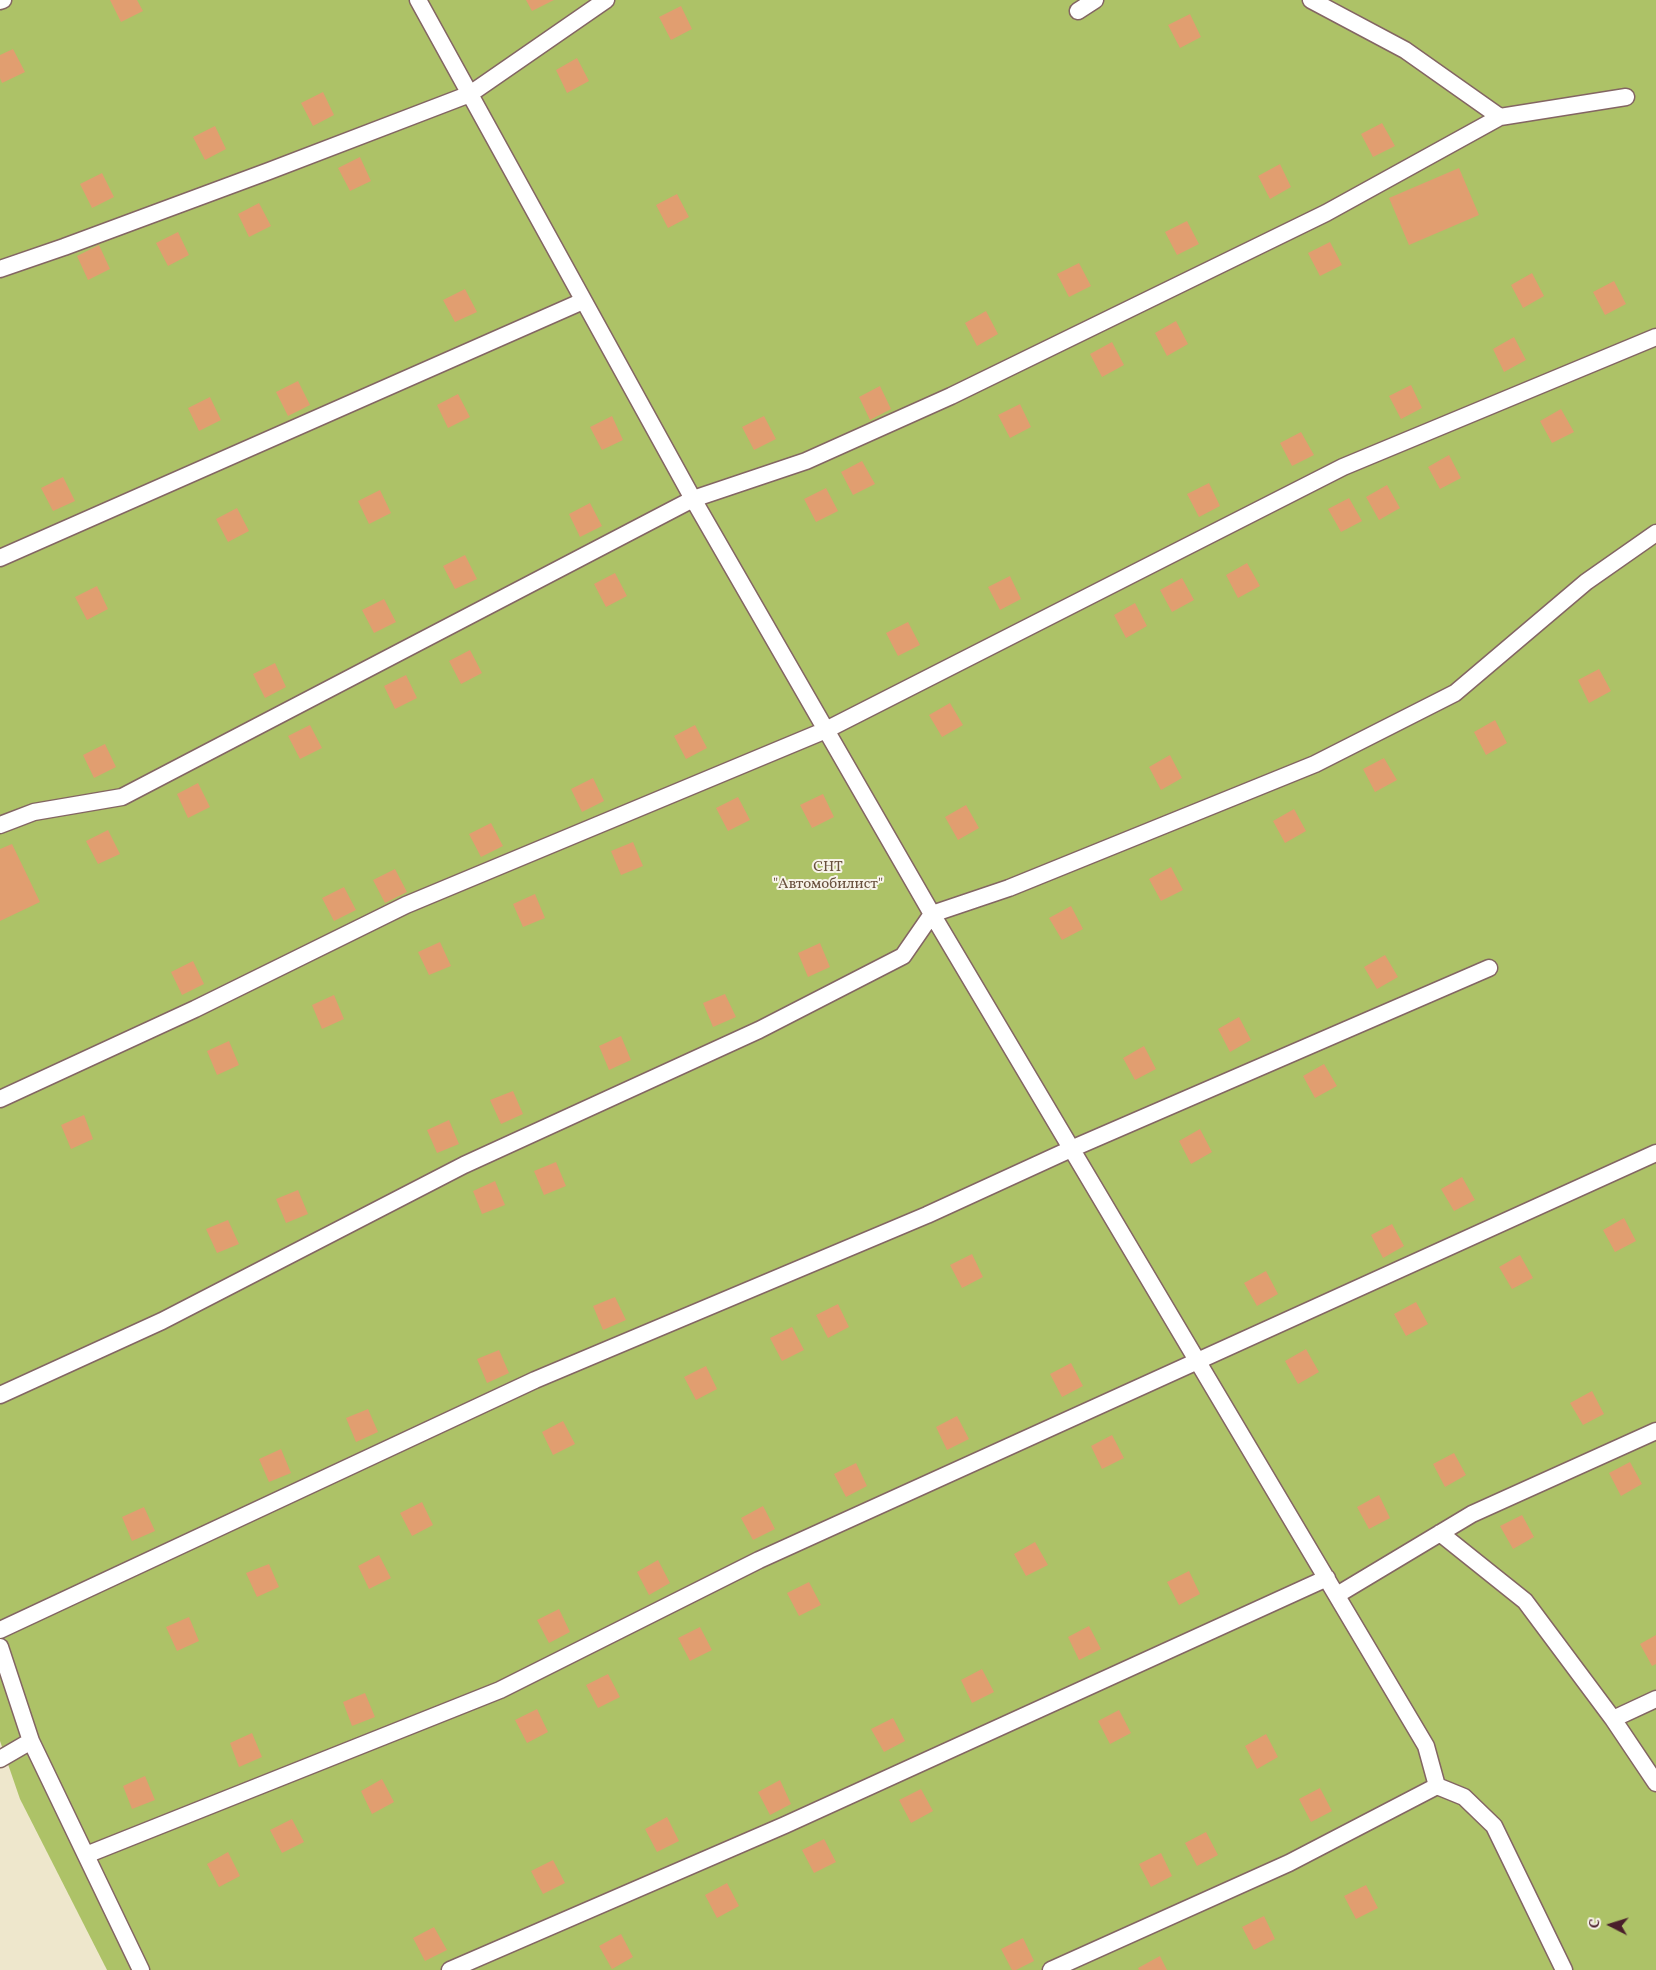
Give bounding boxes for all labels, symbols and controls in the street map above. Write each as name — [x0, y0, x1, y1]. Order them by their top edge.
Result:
park label: СНТ "Автомобилист" — [773, 859, 883, 894]
north arrow — [1586, 1900, 1636, 1950]
text: С — [1586, 1918, 1605, 1929]

